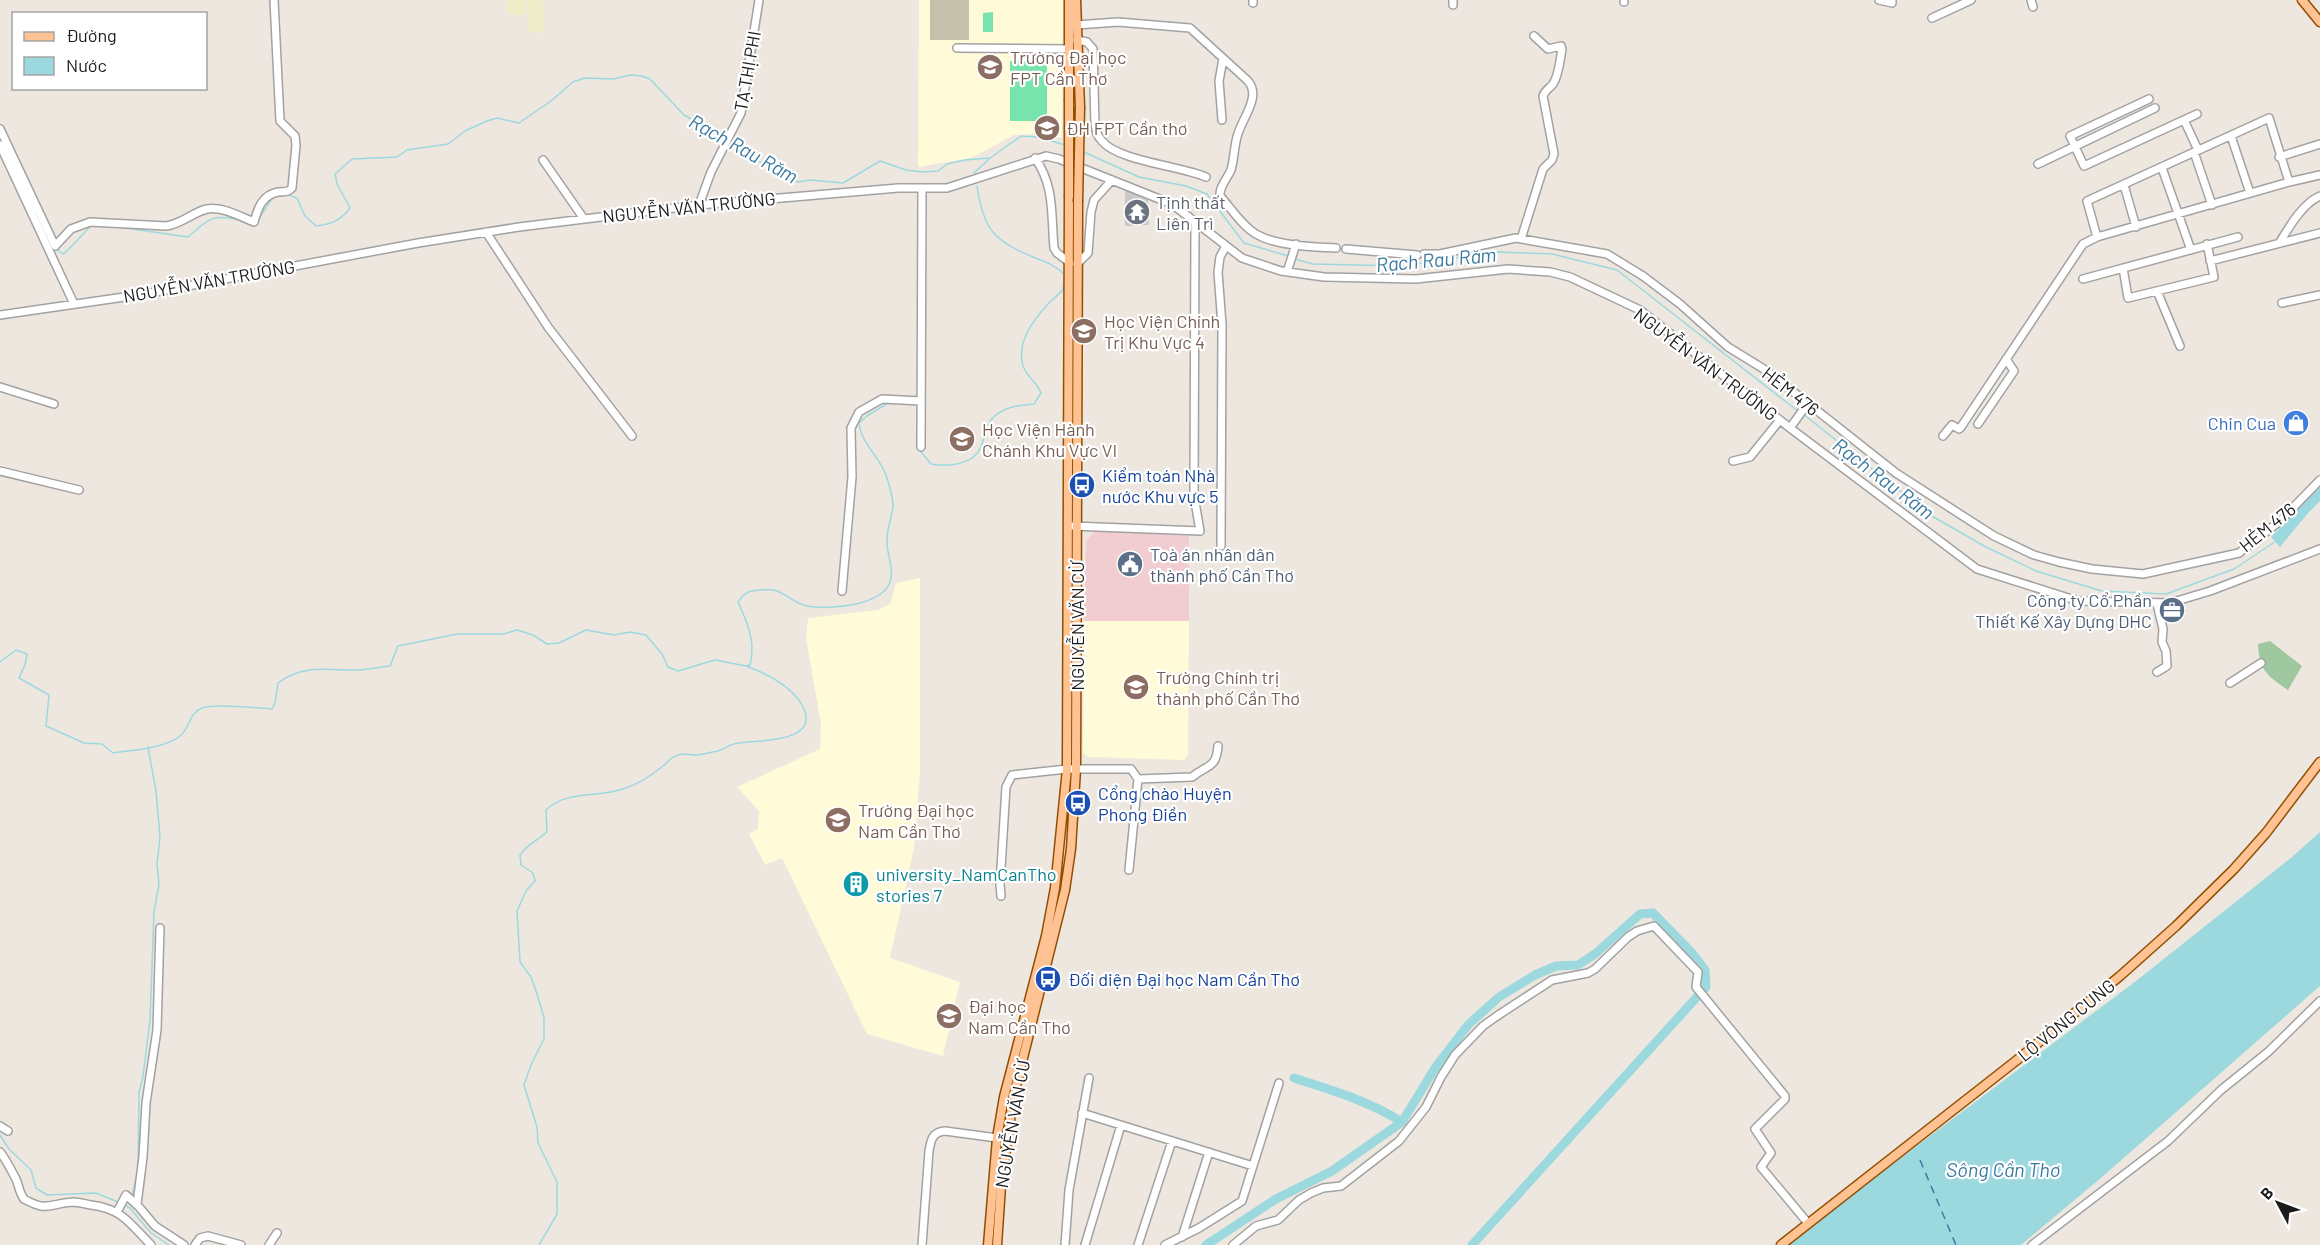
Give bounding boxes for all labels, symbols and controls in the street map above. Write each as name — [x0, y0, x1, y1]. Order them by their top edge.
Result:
legend — [12, 12, 207, 90]
text: Đường — [66, 24, 117, 46]
street label: TẠ THỊ PHI — [729, 29, 765, 113]
place label: Trường Đại học FPT Cần Thơ — [1010, 46, 1126, 89]
school or university icon: Trường Đại học FPT Cần Thơ — [975, 52, 1005, 82]
text: Nước — [66, 54, 107, 76]
water label: Rạch Rau Răm — [685, 108, 803, 188]
school or university icon: ĐH FPT Cần thơ — [1032, 113, 1062, 143]
place label: ĐH FPT Cần thơ — [1066, 117, 1187, 139]
street label: NGUYỄN VĂN TRƯỜNG — [601, 187, 777, 227]
place label: Tịnh thất Liên Trì — [1156, 191, 1226, 234]
temple icon: Tịnh thất Liên Trì — [1122, 197, 1152, 227]
water label: Rạch Rau Răm — [1375, 242, 1497, 276]
street label: NGUYỄN VĂN TRƯỜNG — [121, 255, 297, 307]
street label: NGUYỄN VĂN TRƯỜNG — [1630, 303, 1782, 425]
place label: Học Viện Chính Trị Khu Vực 4 — [1104, 310, 1220, 353]
school or university icon: Học Viện Chính Trị Khu Vực 4 — [1069, 316, 1099, 346]
street label: HẺM 476 — [1758, 362, 1824, 420]
shop icon: Chin Cua — [2281, 408, 2311, 438]
place label: Chin Cua — [2208, 412, 2276, 434]
place label: Học Viện Hành Chánh Khu Vực VI — [982, 418, 1117, 461]
school or university icon: Học Viện Hành Chánh Khu Vực VI — [947, 424, 977, 454]
water label: Rạch Rau Răm — [1829, 432, 1939, 524]
place label: Kiểm toán Nhà nước Khu vực 5 — [1102, 464, 1218, 507]
bus stop icon: Kiểm toán Nhà nước Khu vực 5 — [1067, 470, 1097, 500]
street label: HẺM 476 — [2234, 498, 2300, 556]
place label: Toà án nhân dân thành phố Cần Thơ — [1150, 543, 1294, 586]
public building icon: Toà án nhân dân thành phố Cần Thơ — [1115, 549, 1145, 579]
street label: NGUYỄN VĂN CỪ — [1066, 560, 1088, 691]
place label: Công ty Cổ Phần Thiết Kế Xây Dựng DHC — [1975, 589, 2152, 632]
office icon: Công ty Cổ Phần Thiết Kế Xây Dựng DHC — [2157, 595, 2187, 625]
place label: Trường Chính trị thành phố Cần Thơ — [1156, 666, 1300, 709]
school or university icon: Trường Chính trị thành phố Cần Thơ — [1121, 672, 1151, 702]
place label: Cổng chào Huyện Phong Điền — [1098, 782, 1232, 825]
bus stop icon: Cổng chào Huyện Phong Điền — [1063, 788, 1093, 818]
place label: Trường Đại học Nam Cần Thơ — [858, 799, 974, 842]
school or university icon: Trường Đại học Nam Cần Thơ — [823, 805, 853, 835]
place label: university_NamCanTho stories 7 — [876, 863, 1057, 906]
building icon: university_NamCanTho stories 7 — [841, 869, 871, 899]
bus stop icon: Đối diện Đại học Nam Cần Thơ — [1033, 964, 1063, 994]
place label: Đối diện Đại học Nam Cần Thơ — [1068, 968, 1300, 990]
street label: LỘ VÒNG CUNG — [2013, 974, 2119, 1066]
place label: Đại học Nam Cần Thơ — [968, 995, 1071, 1038]
school or university icon: Đại học Nam Cần Thơ — [934, 1001, 964, 1031]
street label: NGUYỄN VĂN CỪ — [990, 1057, 1034, 1190]
water label: Sông Cần Thơ — [1946, 1157, 2060, 1181]
north arrow — [2248, 1173, 2308, 1233]
text: B — [2256, 1183, 2277, 1203]

